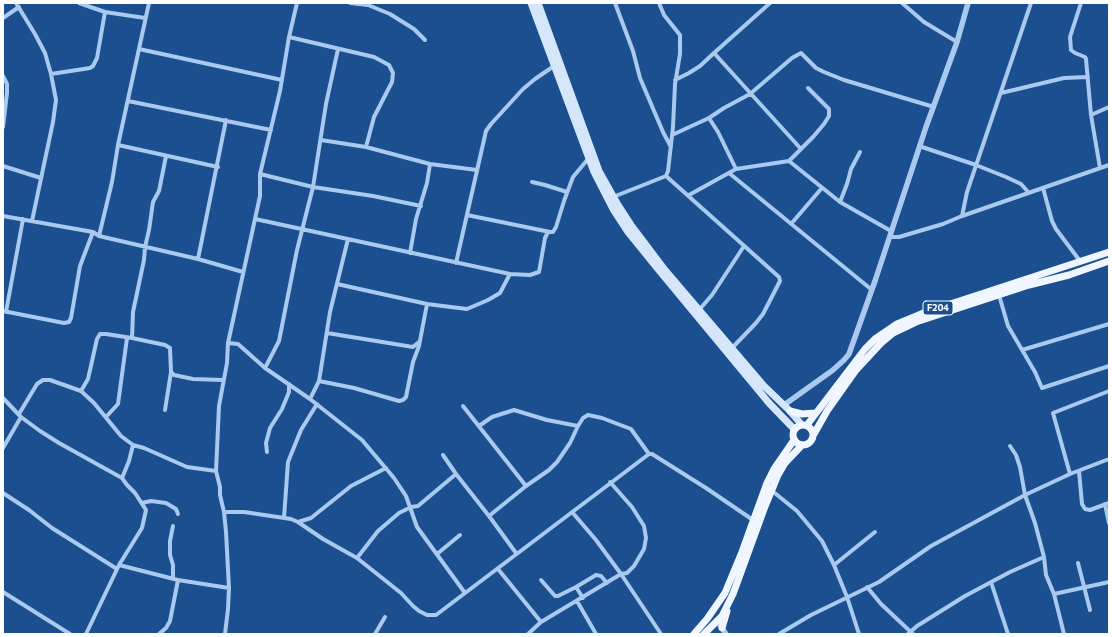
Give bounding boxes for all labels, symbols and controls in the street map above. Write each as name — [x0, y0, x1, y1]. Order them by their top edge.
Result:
road number: F204 — [923, 301, 953, 315]

